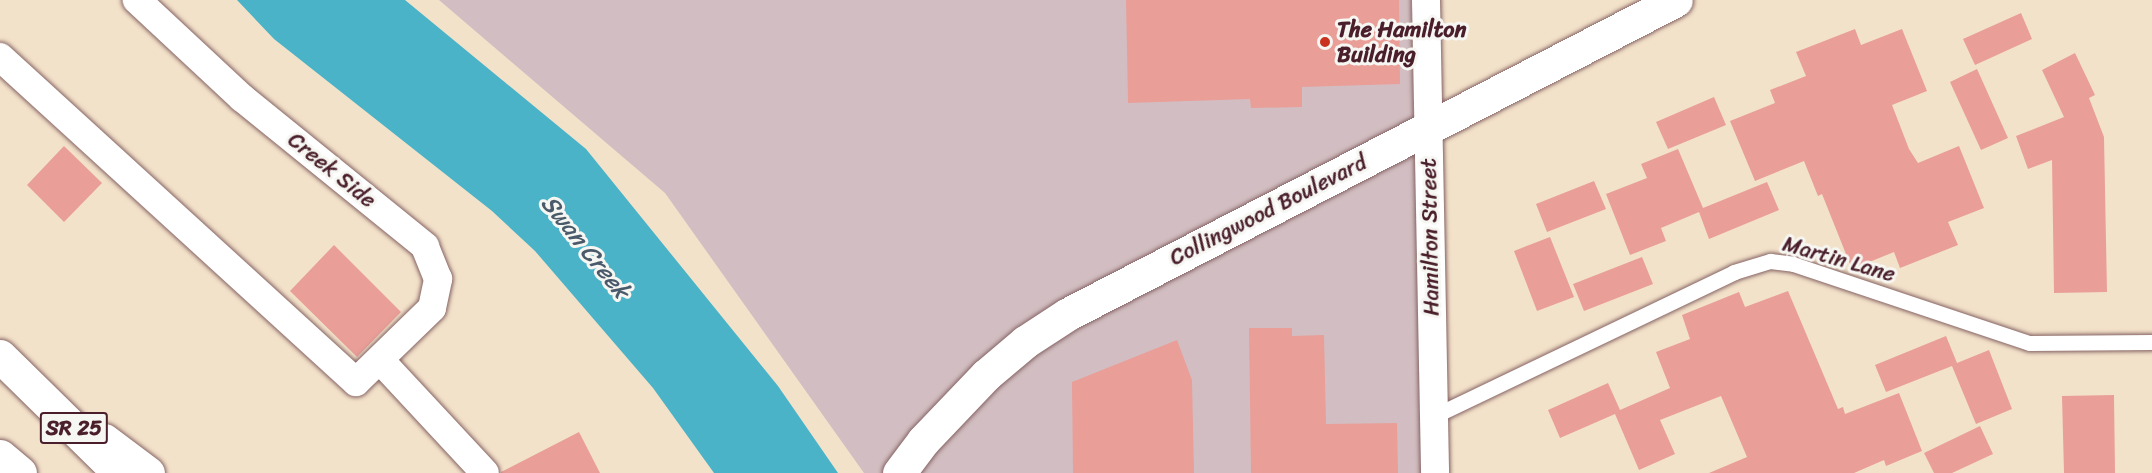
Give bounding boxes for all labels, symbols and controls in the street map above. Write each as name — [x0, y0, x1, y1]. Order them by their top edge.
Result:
place label: The Hamilton Building — [1337, 16, 1465, 68]
marker: The Hamilton Building — [1318, 35, 1332, 49]
street label: Creek Side — [283, 127, 381, 213]
street label: Collingwood Boulevard — [1165, 149, 1371, 271]
street label: Hamilton Street — [1415, 158, 1445, 316]
water label: Swan Creek — [534, 189, 636, 305]
street label: Martin Lane — [1780, 230, 1898, 288]
road number: SR 25 — [40, 410, 109, 446]

